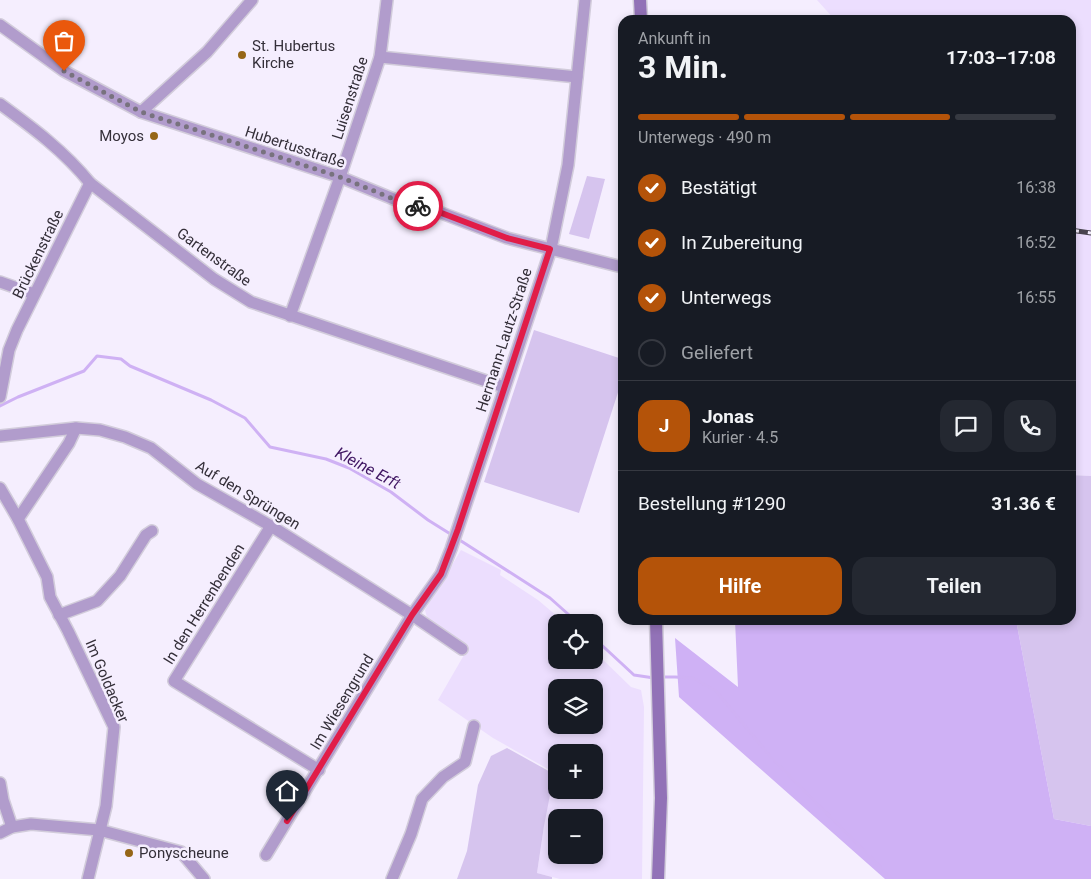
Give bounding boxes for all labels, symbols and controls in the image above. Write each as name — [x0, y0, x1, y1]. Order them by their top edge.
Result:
pin — [43, 20, 85, 71]
icon: bag — [50, 27, 78, 55]
text: Ankunft in — [638, 29, 711, 48]
place label: St. Hubertus Kirche — [252, 37, 335, 72]
text: 17:03–17:08 — [946, 46, 1056, 69]
text: 3 Min. — [638, 48, 728, 86]
marker: St. Hubertus Kirche — [236, 49, 248, 61]
street label: Luisenstraße — [328, 54, 372, 142]
street label: Hubertusstraße — [243, 122, 347, 172]
place label: Moyos — [99, 127, 144, 145]
text: Unterwegs · 490 m — [638, 128, 771, 147]
marker: Moyos — [148, 130, 160, 142]
icon: check — [638, 174, 666, 202]
text: Bestätigt — [681, 176, 757, 199]
text: 16:38 — [1016, 178, 1056, 197]
courier — [393, 181, 443, 231]
icon: bike — [404, 192, 432, 220]
street label: Brückenstraße — [9, 207, 67, 301]
street label: Gartenstraße — [173, 224, 255, 290]
icon: check — [638, 229, 666, 257]
text: In Zubereitung — [681, 231, 803, 254]
text: 16:52 — [1016, 233, 1056, 252]
street label: Hermann-Lautz-Straße — [472, 266, 536, 414]
icon: check — [638, 284, 666, 312]
text: Unterwegs — [681, 286, 772, 309]
text: 16:55 — [1016, 288, 1056, 307]
text: Geliefert — [681, 341, 753, 364]
button: chat — [940, 400, 992, 452]
button: phone — [1004, 400, 1056, 452]
text: Jonas — [702, 405, 754, 428]
text: J — [659, 414, 669, 437]
text: Kurier · 4.5 — [702, 428, 778, 447]
water label: Kleine Erft — [332, 443, 405, 493]
street label: Auf den Sprüngen — [192, 457, 304, 533]
text: Bestellung #1290 — [638, 492, 786, 515]
text: 31.36 € — [991, 492, 1056, 515]
street label: In den Herrenbenden — [160, 540, 248, 668]
button: Hilfe — [638, 557, 842, 615]
button: Teilen — [852, 557, 1056, 615]
map controls — [548, 614, 603, 864]
button: locate — [548, 614, 603, 669]
street label: Im Goldacker — [81, 637, 133, 725]
street label: Im Wiesengrund — [306, 651, 378, 753]
button: layers — [548, 679, 603, 734]
button: + — [548, 744, 603, 799]
pin — [266, 770, 308, 821]
icon: home — [273, 777, 301, 805]
button: − — [548, 809, 603, 864]
place label: Ponyscheune — [139, 844, 229, 862]
marker: Ponyscheune — [123, 847, 135, 859]

